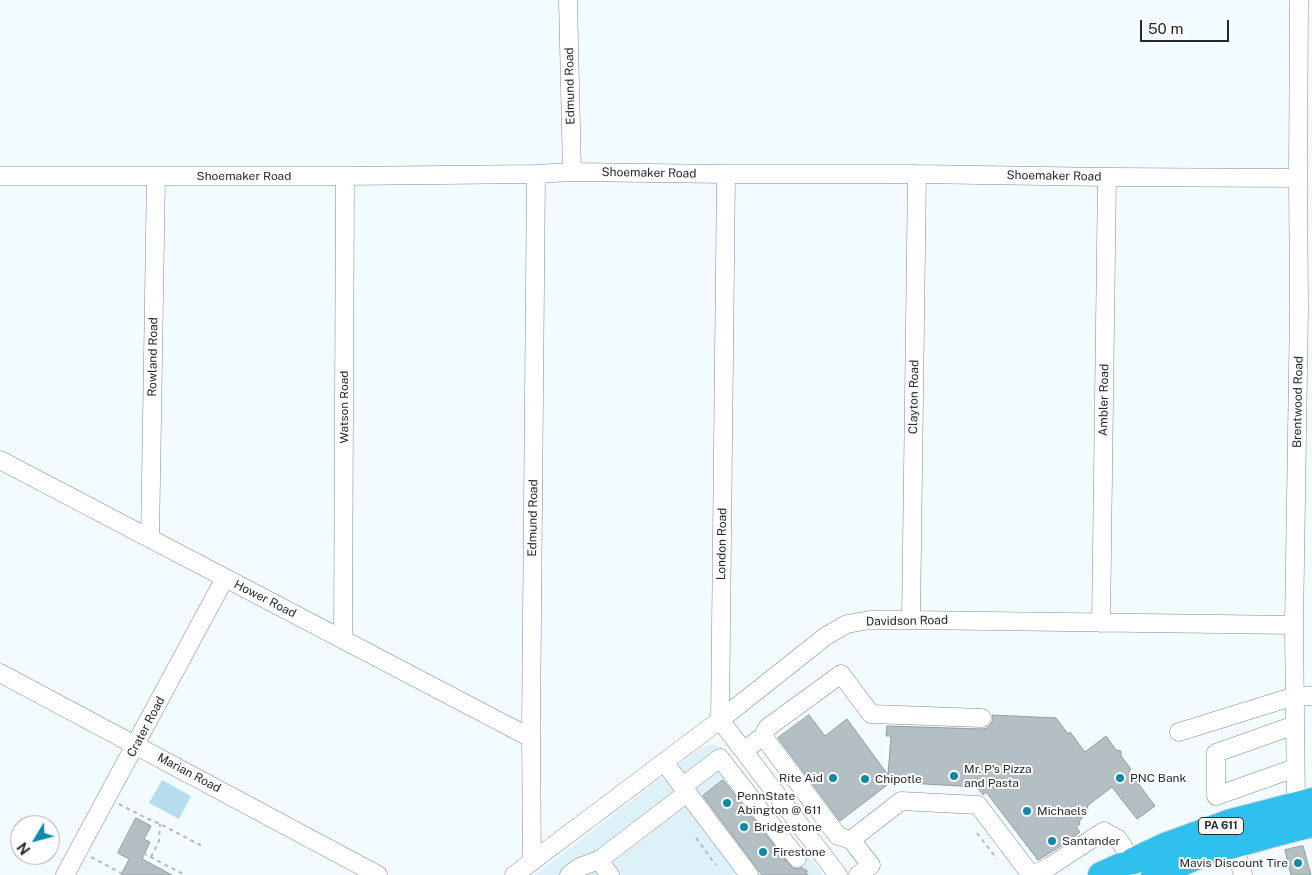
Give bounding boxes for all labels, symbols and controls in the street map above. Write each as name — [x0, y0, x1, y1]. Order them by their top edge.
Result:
scale bar — [1142, 10, 1231, 42]
text: 50 m — [1148, 20, 1183, 37]
street label: Edmund Road — [562, 47, 578, 125]
street label: Shoemaker Road — [601, 165, 697, 181]
street label: Shoemaker Road — [1006, 168, 1102, 184]
street label: Shoemaker Road — [197, 169, 291, 183]
street label: Rowland Road — [145, 317, 161, 397]
street label: Brentwood Road — [1290, 356, 1306, 448]
street label: Clayton Road — [906, 360, 922, 434]
street label: Ambler Road — [1096, 364, 1112, 436]
street label: Watson Road — [337, 370, 351, 444]
street label: Edmund Road — [525, 479, 541, 557]
street label: London Road — [714, 508, 730, 580]
street label: Hower Road — [231, 577, 299, 621]
street label: Davidson Road — [866, 613, 948, 629]
street label: Crater Road — [124, 694, 168, 760]
street label: Marian Road — [155, 750, 223, 796]
place label: Mr. P's Pizza and Pasta — [964, 762, 1032, 790]
marker: Mr. P's Pizza and Pasta — [948, 770, 960, 782]
place label: Rite Aid — [779, 771, 823, 785]
place label: PNC Bank — [1130, 771, 1186, 785]
marker: Rite Aid — [827, 772, 839, 784]
place label: Chipotle — [875, 772, 922, 786]
marker: PNC Bank — [1114, 772, 1126, 784]
marker: Chipotle — [859, 773, 871, 785]
place label: PennState Abington @ 611 — [737, 789, 821, 817]
marker: PennState Abington @ 611 — [721, 797, 733, 809]
place label: Michaels — [1037, 804, 1087, 818]
marker: Michaels — [1021, 805, 1033, 817]
north arrow — [10, 815, 60, 865]
road number: PA 611 — [1198, 818, 1244, 834]
place label: Bridgestone — [754, 820, 822, 834]
marker: Bridgestone — [738, 821, 750, 833]
place label: Santander — [1062, 834, 1120, 848]
marker: Santander — [1046, 835, 1058, 847]
text: N — [14, 839, 34, 858]
place label: Firestone — [773, 845, 825, 859]
marker: Firestone — [757, 846, 769, 858]
place label: Mavis Discount Tire — [1179, 856, 1288, 870]
marker: Mavis Discount Tire — [1292, 857, 1304, 869]

